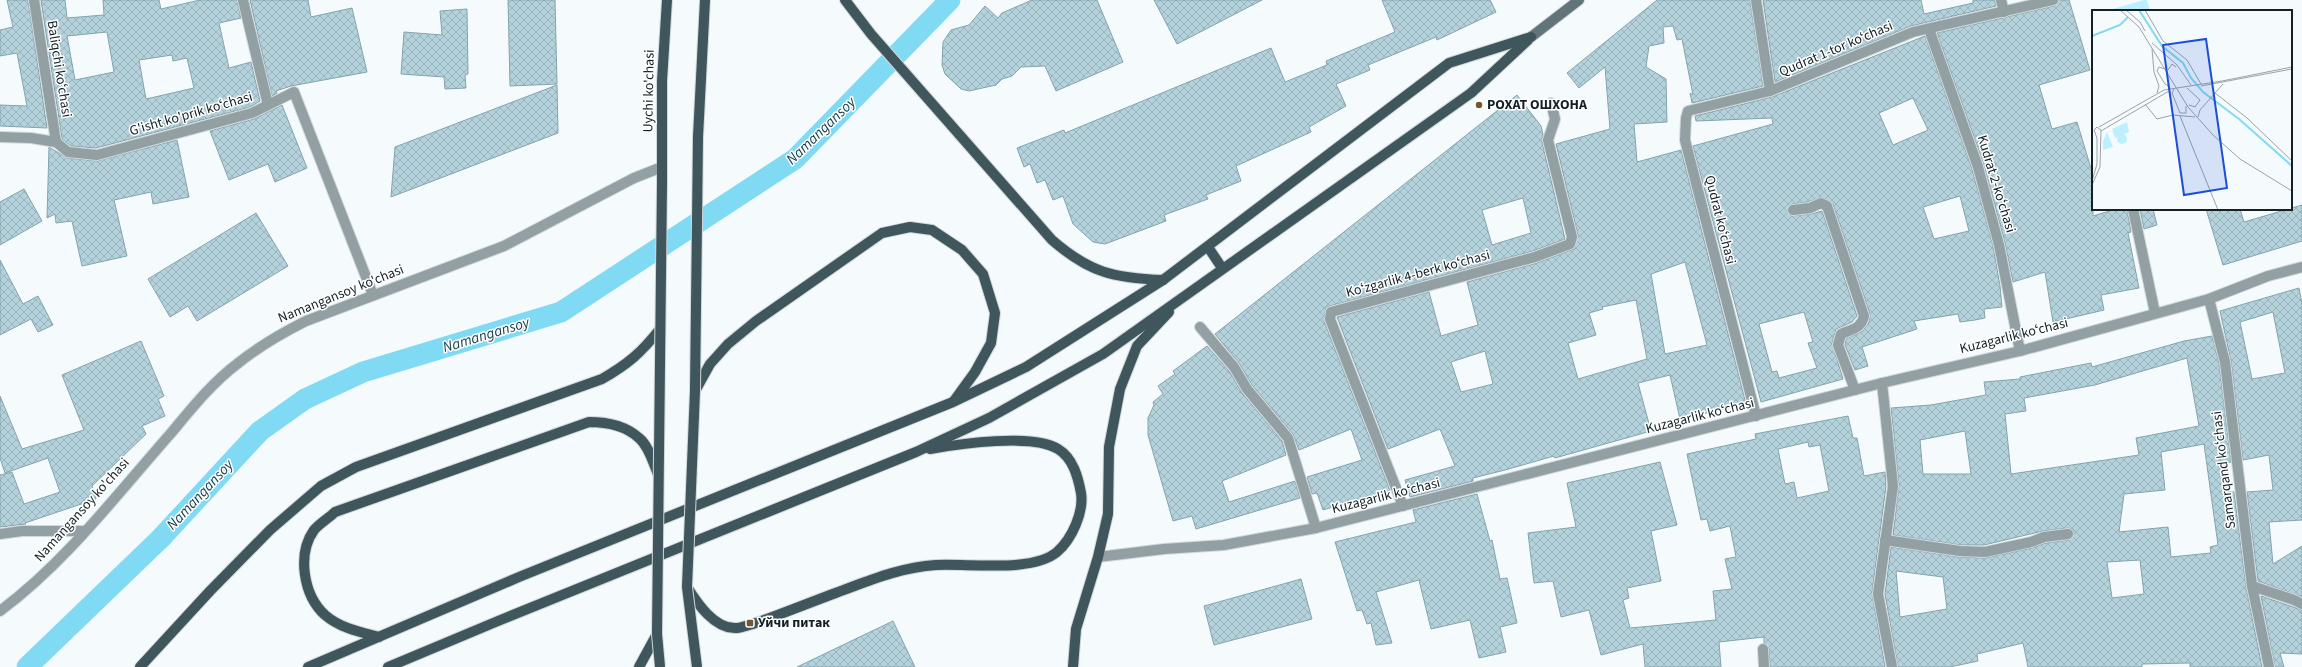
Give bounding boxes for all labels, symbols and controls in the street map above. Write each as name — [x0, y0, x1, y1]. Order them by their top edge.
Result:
inset map — [2092, 10, 2292, 210]
street label: Qudrat 1-tor koʻchasi — [1776, 16, 1896, 82]
street label: Baliqchi koʻchasi — [41, 19, 77, 119]
street label: Uychi ko'chasi — [638, 49, 660, 133]
street label: G'isht ko'prik koʻchasi — [127, 87, 255, 141]
water label: Namangansoy — [782, 92, 861, 170]
place label: РОХАТ ОШХОНА — [1487, 95, 1588, 115]
marker: РОХАТ ОШХОНА — [1474, 100, 1484, 110]
street label: Kudrat 2-koʻchasi — [1972, 133, 2020, 235]
street label: Qudrat koʻchasi — [1699, 173, 1741, 267]
street label: Koʻzgarlik 4-berk koʻchasi — [1344, 245, 1492, 303]
street label: Namangansoy ko'chasi — [275, 260, 407, 328]
water label: Namangansoy — [440, 312, 533, 358]
street label: Kuzagarlik koʻchasi — [1958, 313, 2070, 359]
street label: Kuzagarlik koʻchasi — [1644, 393, 1756, 439]
street label: Samarqand koʻchasi — [2207, 410, 2241, 530]
street label: Namangansoy ko'chasi — [30, 454, 134, 566]
water label: Namangansoy — [162, 454, 239, 535]
street label: Kuzagarlik koʻchasi — [1330, 473, 1442, 519]
place label: Уйчи питак — [758, 613, 830, 633]
marker: Уйчи питак — [745, 618, 755, 628]

